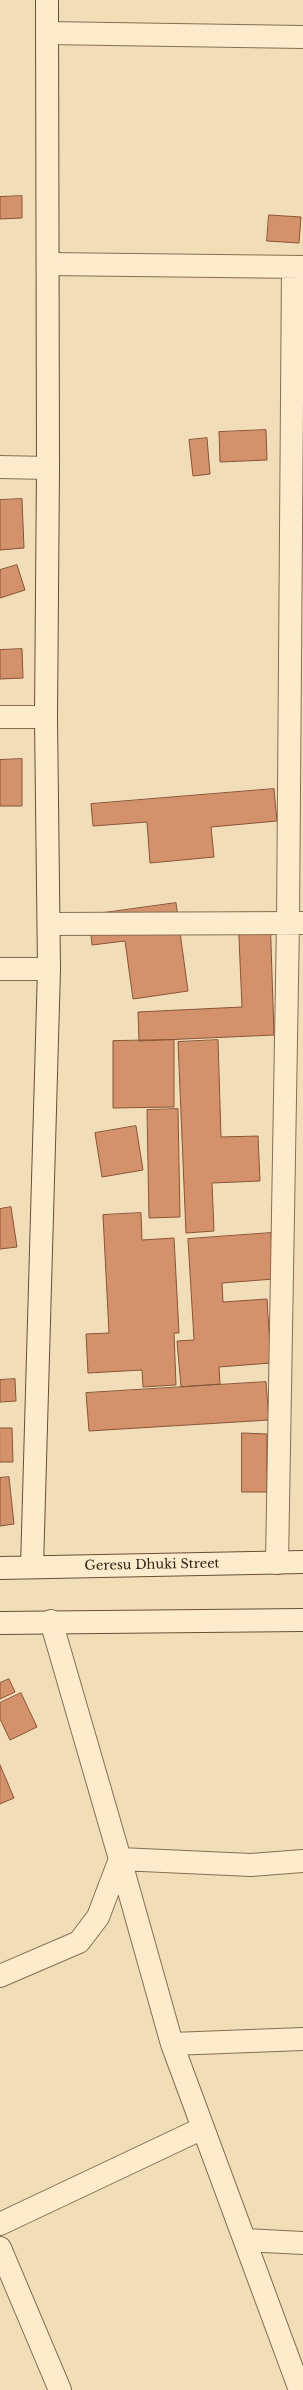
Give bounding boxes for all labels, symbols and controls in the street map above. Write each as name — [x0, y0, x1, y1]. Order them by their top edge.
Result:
street label: Geresu Dhuki Street — [84, 1556, 220, 1574]

